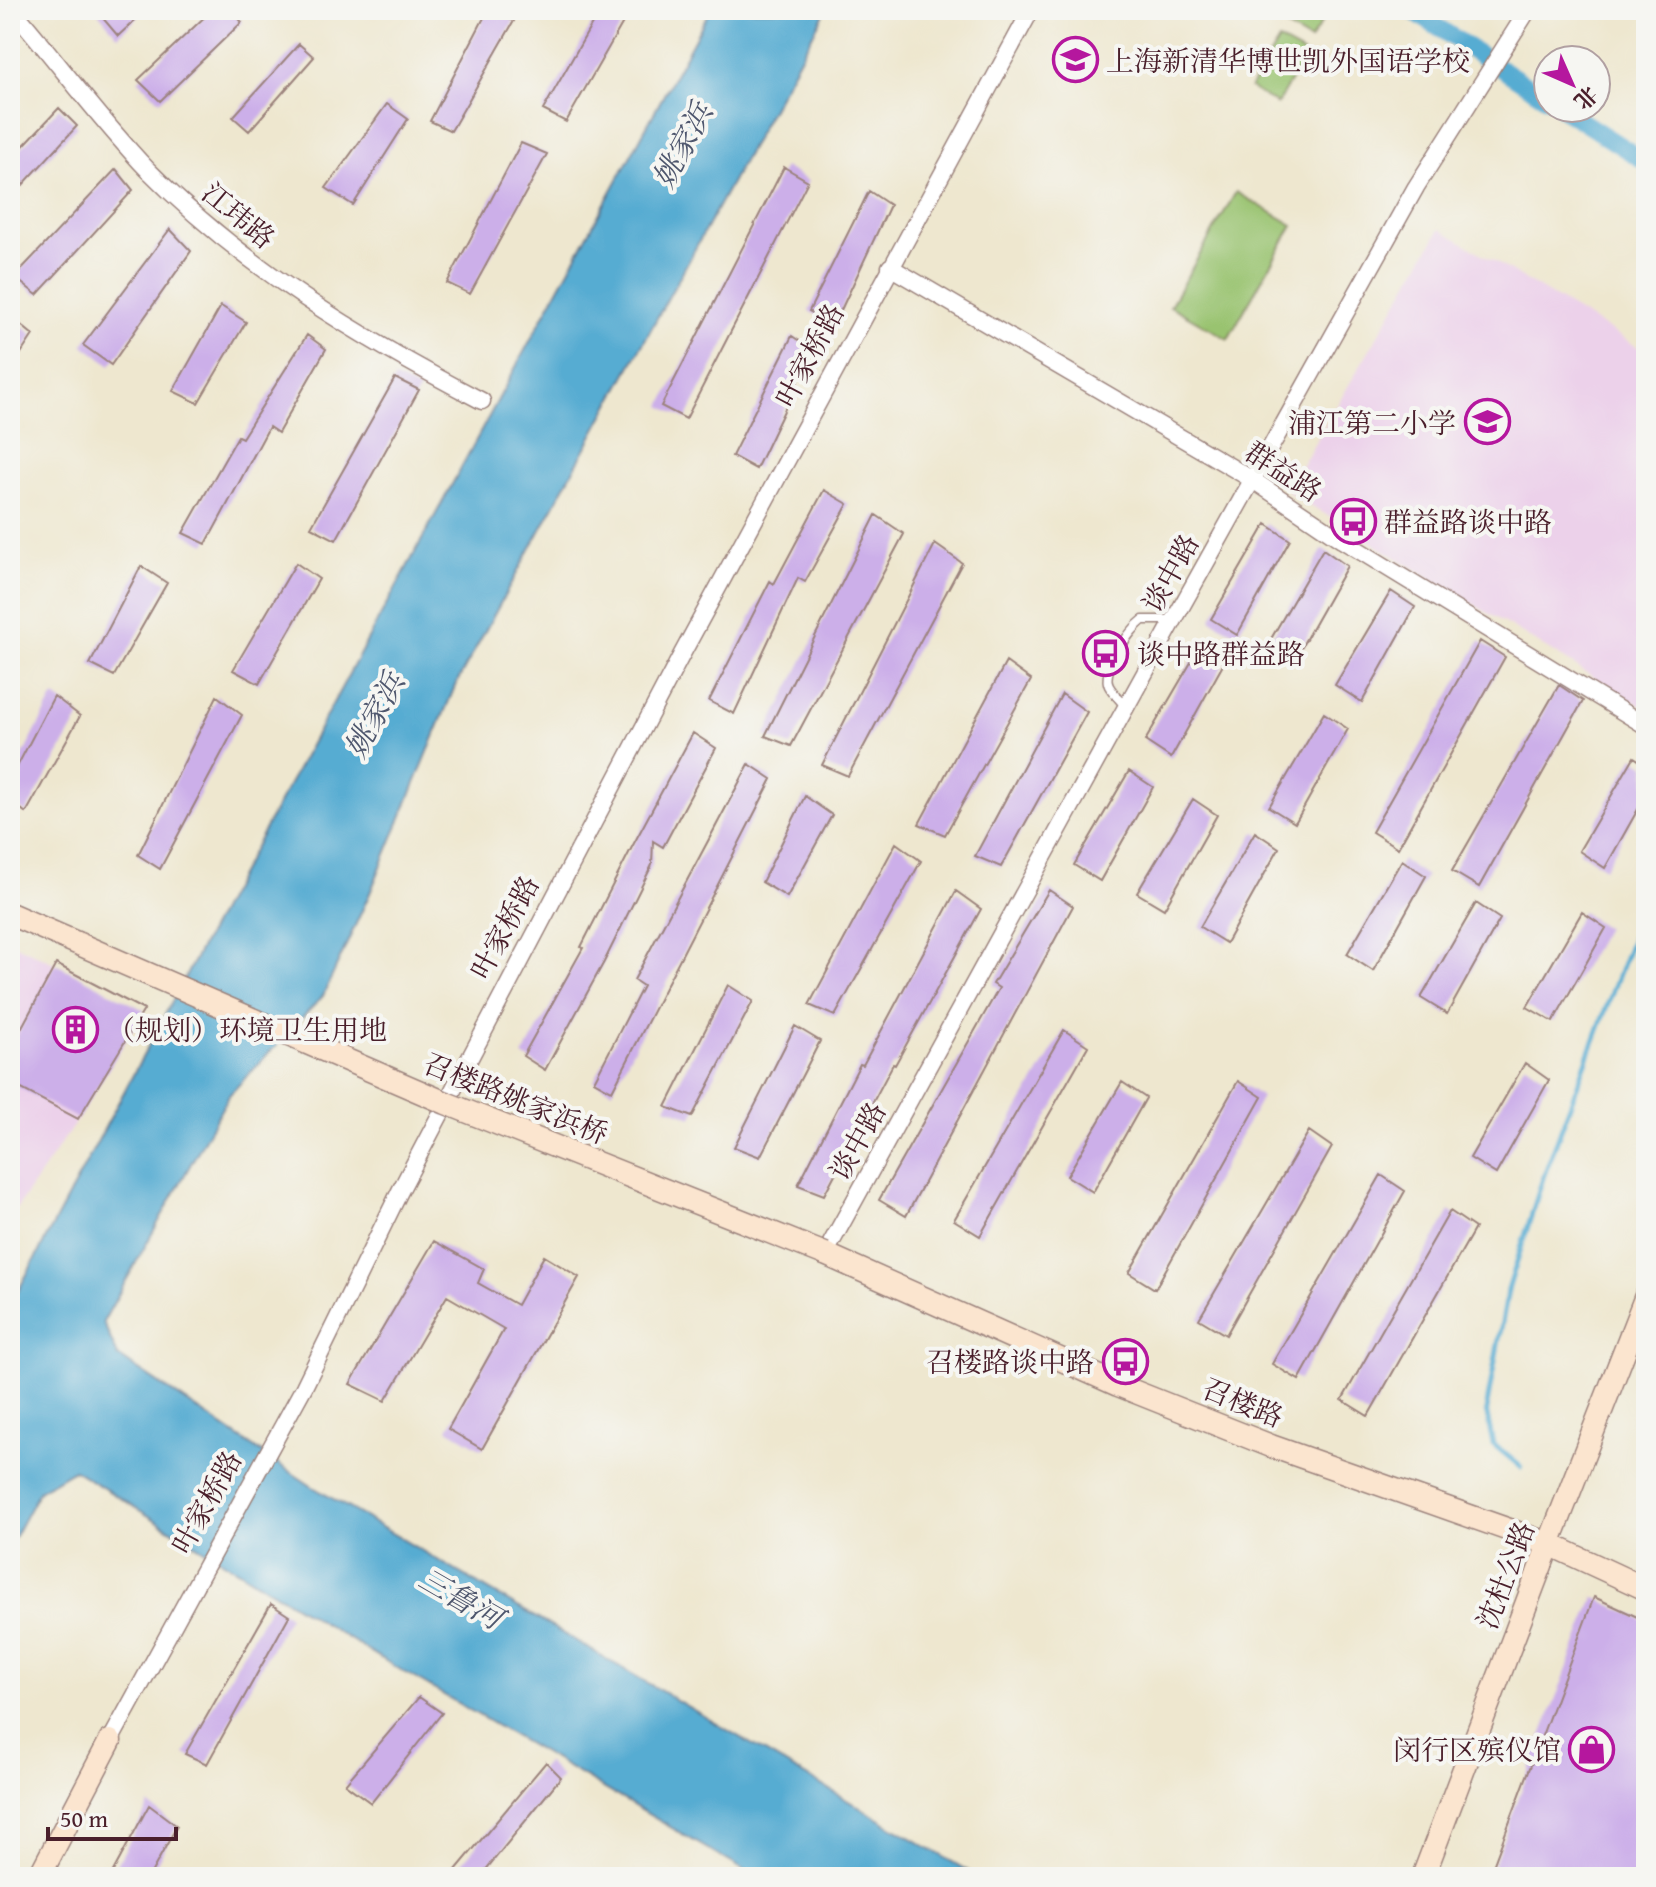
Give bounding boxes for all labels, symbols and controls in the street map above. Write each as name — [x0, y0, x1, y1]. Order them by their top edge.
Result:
school or university icon: 上海新清华博世凯外国语学校 — [1051, 36, 1099, 84]
place label: 上海新清华博世凯外国语学校 — [1106, 40, 1470, 81]
north arrow — [1532, 44, 1612, 124]
text: 北 — [1567, 79, 1605, 117]
water label: 姚家浜 — [641, 93, 723, 195]
street label: 江玮路 — [194, 172, 284, 258]
street label: 叶家桥路 — [765, 296, 853, 414]
school or university icon: 浦江第二小学 — [1463, 398, 1511, 446]
place label: 浦江第二小学 — [1288, 402, 1456, 443]
street label: 群益路 — [1238, 431, 1330, 511]
bus stop icon: 群益路谈中路 — [1329, 497, 1377, 545]
place label: 群益路谈中路 — [1384, 501, 1552, 542]
street label: 谈中路 — [1132, 526, 1208, 620]
bus stop icon: 谈中路群益路 — [1082, 629, 1130, 677]
place label: 谈中路群益路 — [1137, 633, 1305, 674]
water label: 姚家浜 — [333, 663, 415, 765]
street label: 叶家桥路 — [460, 868, 548, 986]
building icon: （规划）环境卫生用地 — [52, 1005, 100, 1053]
place label: （规划）环境卫生用地 — [107, 1009, 387, 1050]
street label: 召楼路姚家浜桥 — [417, 1042, 615, 1154]
street label: 谈中路 — [819, 1094, 895, 1188]
bus stop icon: 召楼路谈中路 — [1101, 1337, 1149, 1385]
place label: 召楼路谈中路 — [926, 1341, 1094, 1382]
street label: 召楼路 — [1196, 1367, 1290, 1437]
street label: 叶家桥路 — [161, 1443, 251, 1561]
street label: 沈杜公路 — [1466, 1515, 1544, 1635]
water label: 三鲁河 — [411, 1556, 515, 1642]
shop icon: 闵行区殡仪馆 — [1568, 1725, 1616, 1773]
place label: 闵行区殡仪馆 — [1393, 1729, 1561, 1770]
scale bar — [48, 1791, 176, 1841]
text: 50 m — [60, 1801, 108, 1836]

